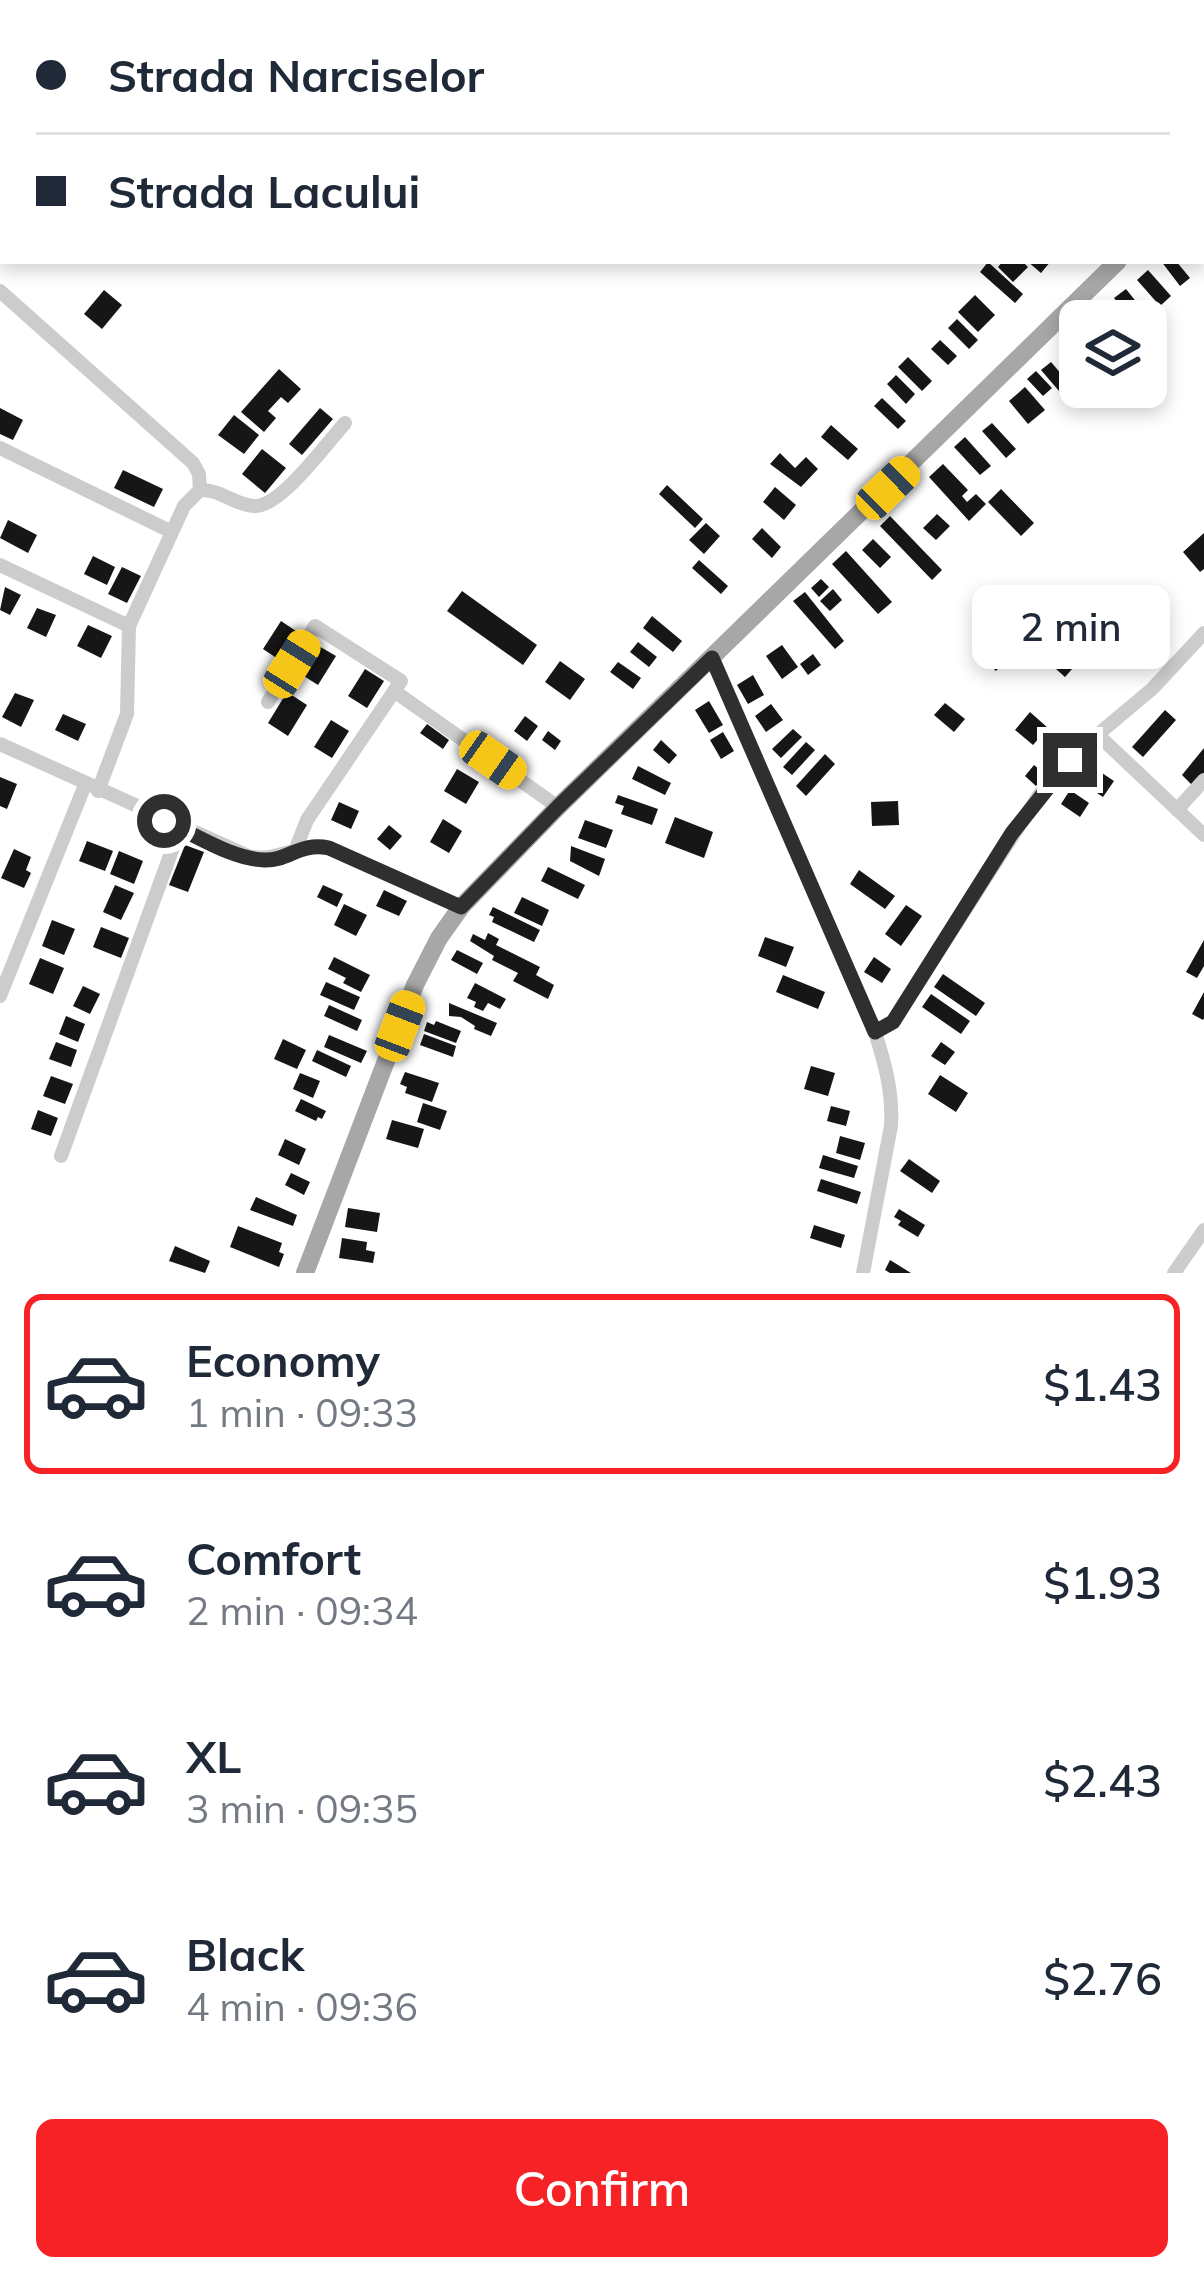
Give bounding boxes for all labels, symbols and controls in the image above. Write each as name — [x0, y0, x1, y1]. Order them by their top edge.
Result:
text: Strada Narciselor — [108, 47, 484, 103]
text: Strada Lacului — [108, 163, 420, 219]
map controls — [1059, 300, 1167, 408]
button: layers — [1059, 300, 1167, 408]
car — [850, 450, 926, 526]
callout: 2 min — [971, 586, 1169, 670]
text: 2 min — [1020, 602, 1122, 651]
car — [258, 624, 326, 704]
car — [453, 725, 533, 795]
route end — [1043, 733, 1097, 787]
route start — [137, 794, 191, 848]
car — [370, 986, 430, 1066]
icon: car — [42, 1330, 150, 1438]
text: Economy — [186, 1332, 380, 1388]
text: $1.43 — [1043, 1356, 1162, 1412]
text: 1 min · 09:33 — [186, 1388, 418, 1437]
icon: car — [42, 1528, 150, 1636]
text: Comfort — [186, 1530, 361, 1586]
text: $1.93 — [1043, 1554, 1162, 1610]
text: 2 min · 09:34 — [186, 1586, 418, 1635]
icon: car — [42, 1726, 150, 1834]
text: XL — [186, 1728, 241, 1784]
text: $2.43 — [1043, 1752, 1162, 1808]
text: 3 min · 09:35 — [186, 1784, 418, 1833]
icon: car — [42, 1924, 150, 2032]
text: Black — [186, 1926, 304, 1982]
text: $2.76 — [1043, 1950, 1162, 2006]
text: 4 min · 09:36 — [186, 1982, 418, 2031]
button: Confirm — [36, 2119, 1168, 2257]

